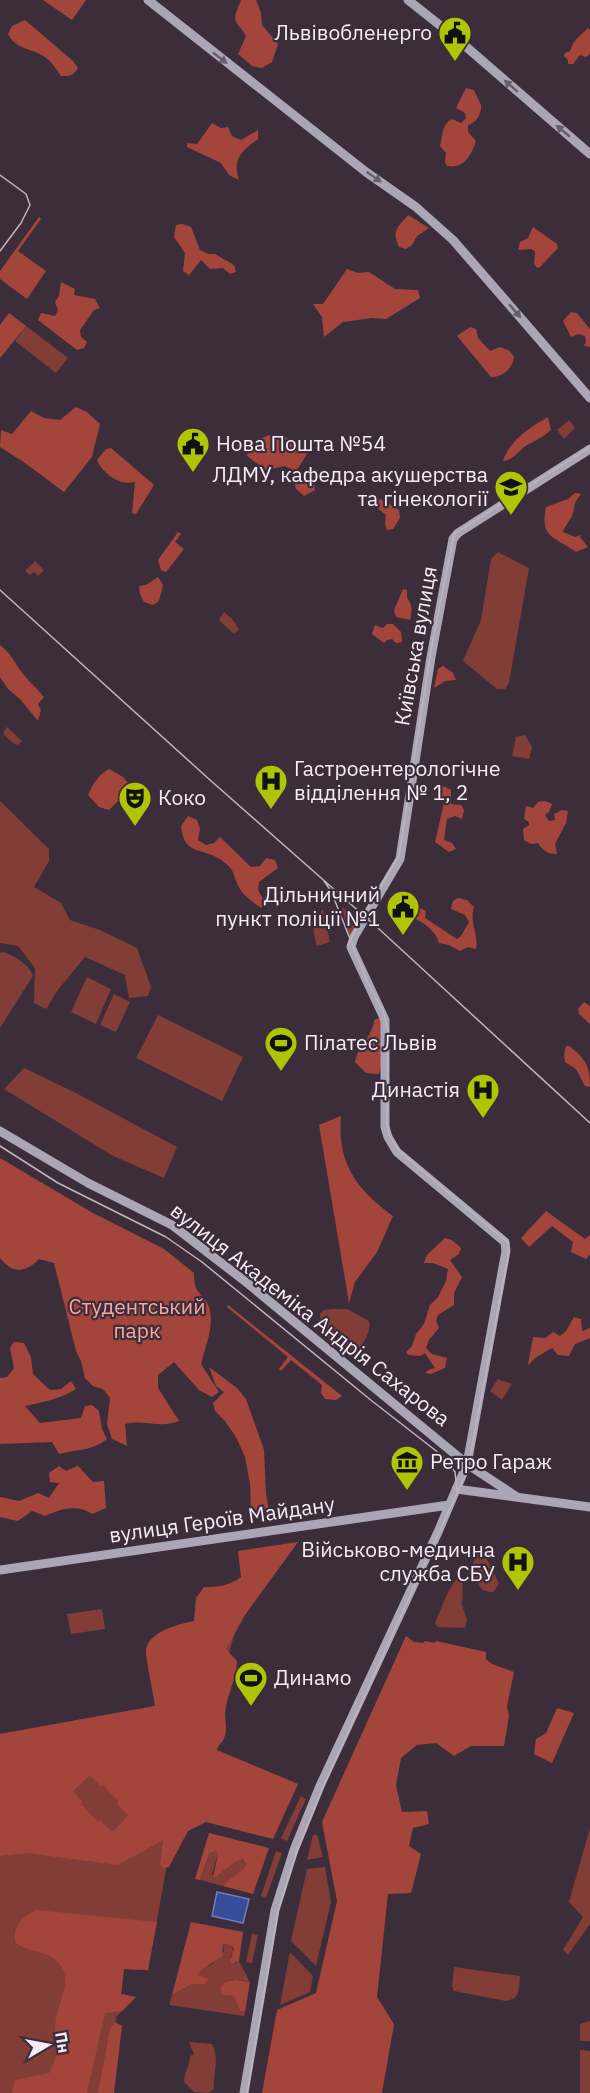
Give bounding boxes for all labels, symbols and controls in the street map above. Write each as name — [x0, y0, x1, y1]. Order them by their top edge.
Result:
public building icon: Львівобленерго — [437, 15, 473, 62]
place label: Львівобленерго — [274, 18, 432, 46]
one-way arrow — [212, 51, 228, 64]
one-way arrow — [504, 80, 519, 93]
one-way arrow — [556, 125, 571, 138]
one-way arrow — [366, 171, 382, 183]
one-way arrow — [508, 303, 521, 319]
public building icon: Нова Пошта №54 — [175, 426, 211, 473]
place label: Нова Пошта №54 — [216, 429, 386, 457]
place label: ЛДМУ, кафедра акушерства та гінекології — [213, 460, 489, 512]
school or university icon: ЛДМУ, кафедра акушерства та гінекології — [493, 469, 529, 516]
street label: Київська вулиця — [387, 564, 443, 728]
place label: Гастроентерологічне відділення № 1, 2 — [294, 754, 500, 806]
hospital icon: Гастроентерологічне відділення № 1, 2 — [253, 763, 289, 810]
theatre icon: Коко — [117, 780, 153, 827]
place label: Коко — [158, 783, 206, 811]
place label: Дільничний пункт поліції №1 — [215, 880, 380, 932]
public building icon: Дільничний пункт поліції №1 — [385, 889, 421, 936]
sports icon: Пілатес Львів — [263, 1025, 299, 1072]
place label: Пілатес Львів — [304, 1028, 437, 1056]
hospital icon: Династія — [465, 1072, 501, 1119]
place label: Династія — [372, 1075, 460, 1103]
street label: вулиця Академіка Андрія Сахарова — [165, 1196, 456, 1432]
park label: Студентський парк — [68, 1292, 206, 1344]
museum icon: Ретро Гараж — [389, 1444, 425, 1491]
place label: Ретро Гараж — [430, 1447, 552, 1475]
street label: вулиця Героїв Майдану — [107, 1489, 337, 1549]
place label: Військово-медична служба СБУ — [301, 1535, 495, 1587]
hospital icon: Військово-медична служба СБУ — [500, 1544, 536, 1591]
sports icon: Динамо — [233, 1660, 269, 1707]
place label: Динамо — [274, 1663, 352, 1691]
north arrow — [18, 2015, 78, 2075]
text: Пн — [51, 2030, 74, 2055]

